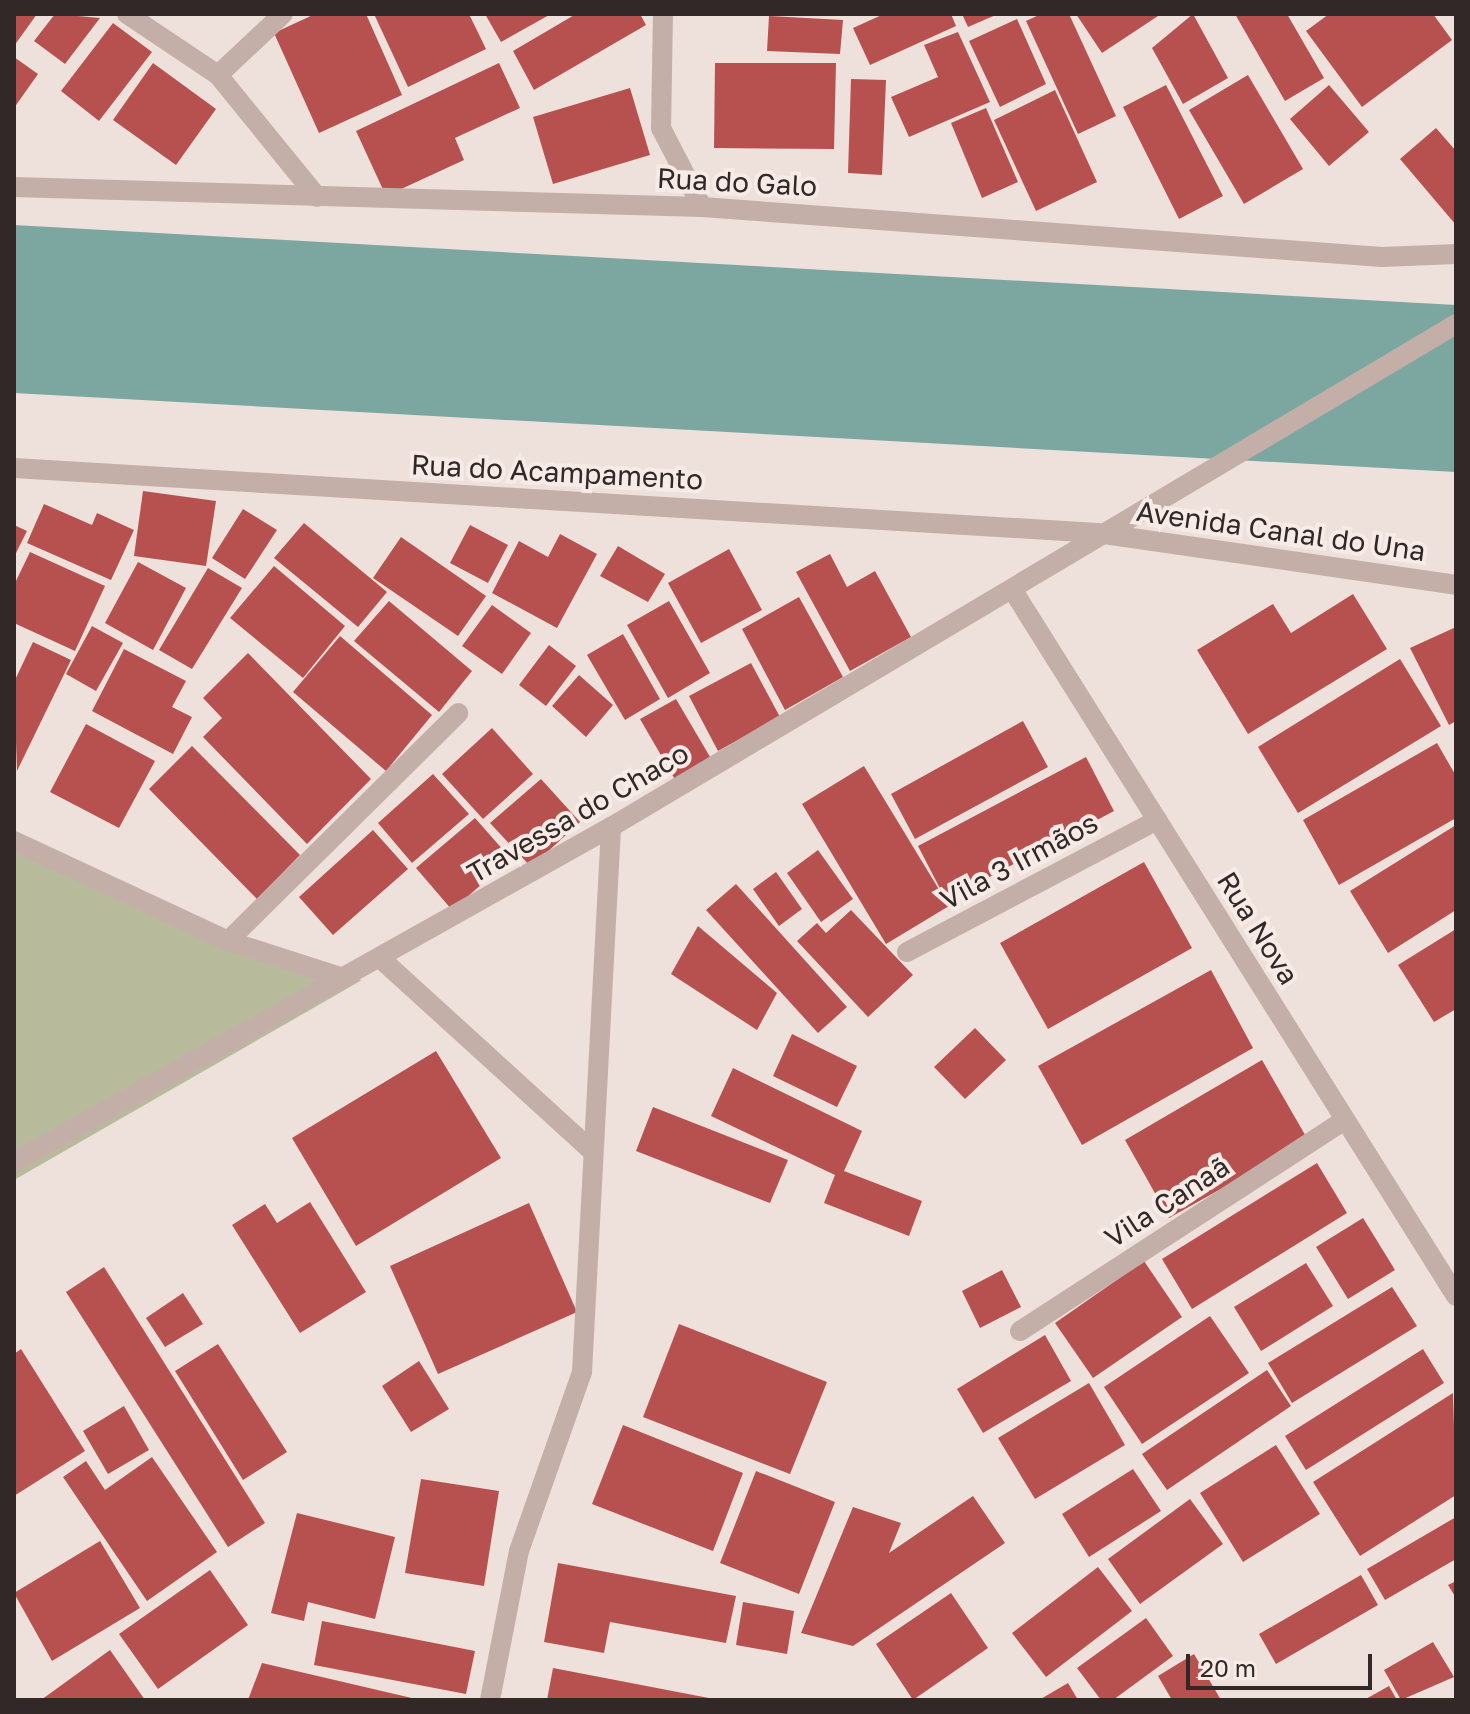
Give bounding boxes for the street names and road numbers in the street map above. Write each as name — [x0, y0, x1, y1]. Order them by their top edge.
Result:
street label: Rua do Galo — [656, 161, 818, 203]
street label: Rua do Acampamento — [410, 448, 704, 496]
street label: Avenida Canal do Una — [1134, 494, 1428, 568]
street label: Travessa do Chaco — [461, 736, 695, 890]
street label: Vila 3 Irmãos — [935, 805, 1103, 917]
street label: Rua Nova — [1210, 865, 1306, 991]
street label: Vila Canaã — [1098, 1149, 1236, 1255]

